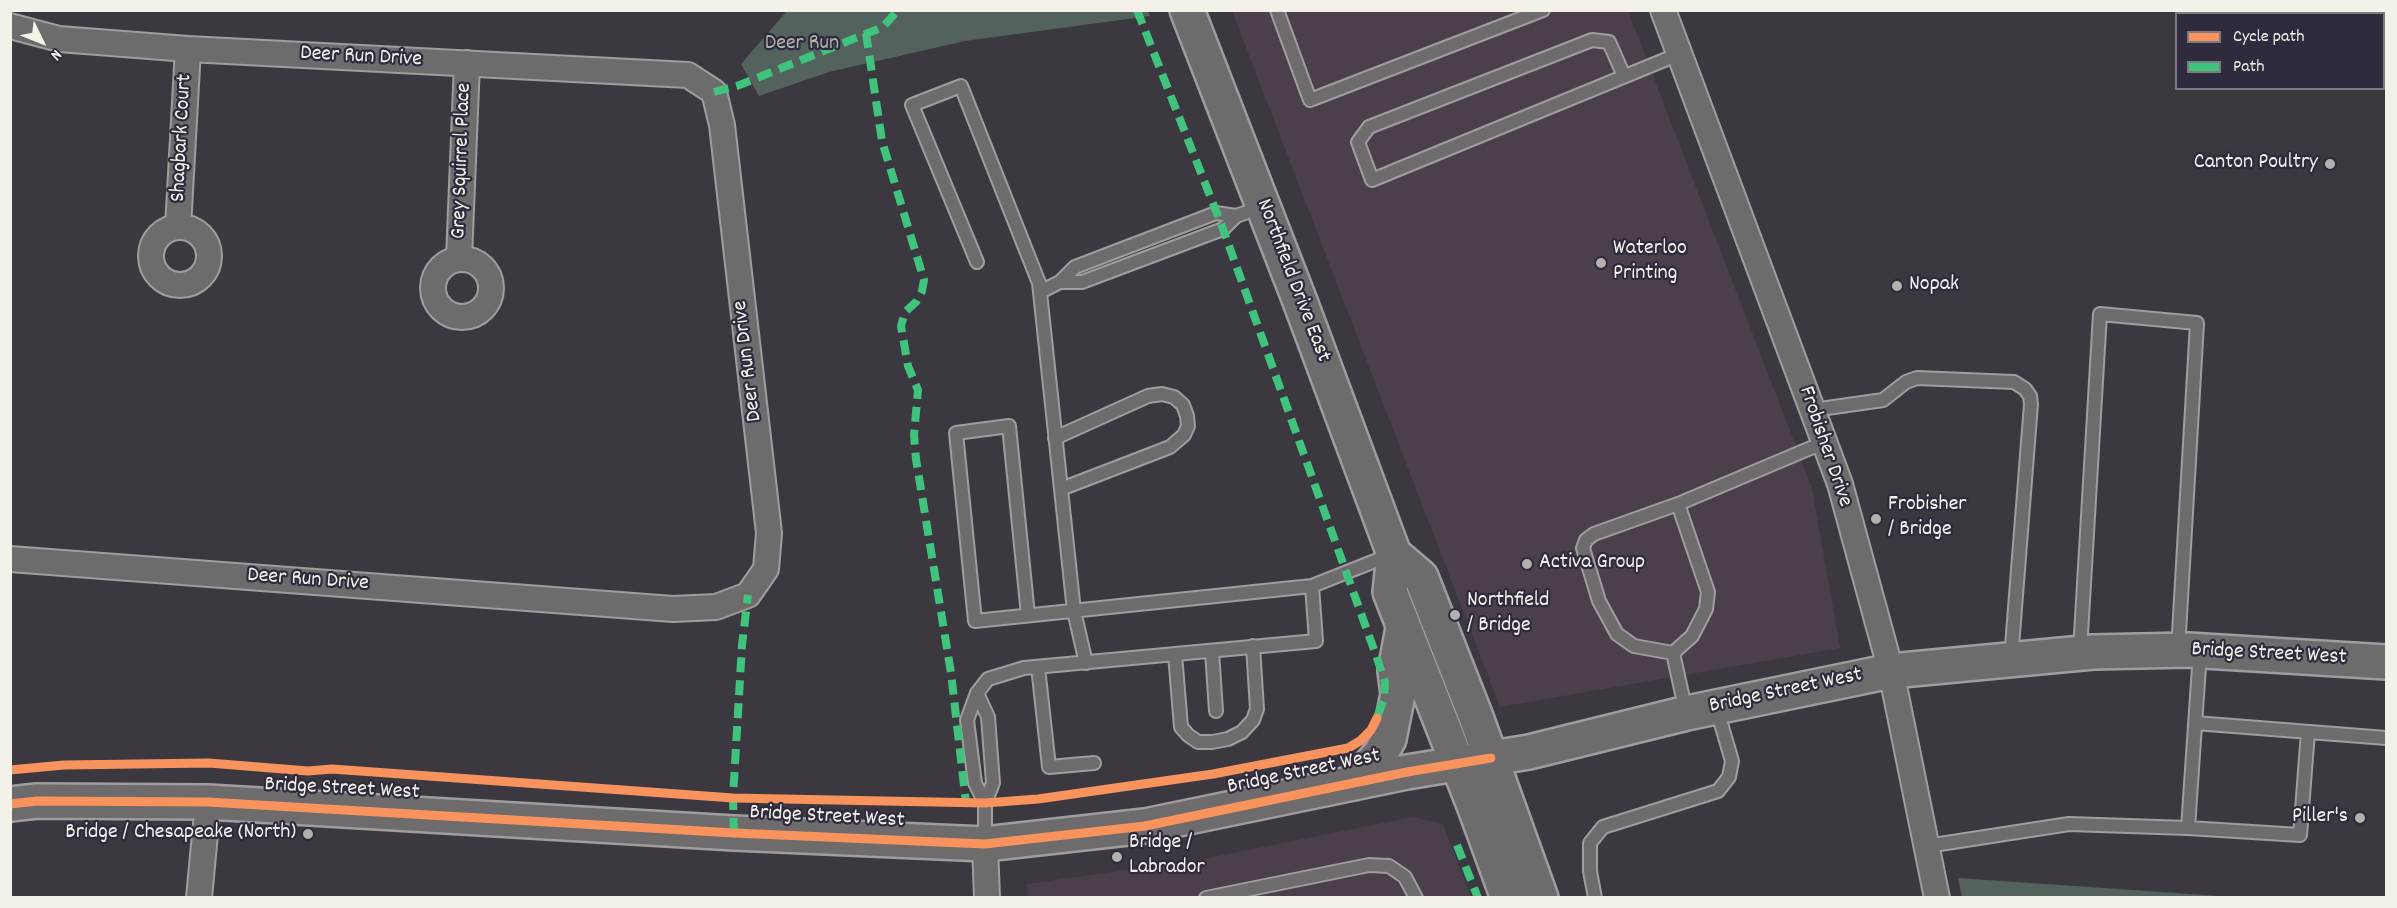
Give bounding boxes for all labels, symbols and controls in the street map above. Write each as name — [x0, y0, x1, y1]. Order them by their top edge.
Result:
north arrow — [12, 12, 72, 72]
legend — [2175, 12, 2385, 90]
text: Cycle path — [2233, 25, 2304, 50]
park label: Deer Run — [765, 32, 839, 58]
street label: Deer Run Drive — [300, 42, 422, 74]
text: N — [44, 44, 67, 65]
text: Path — [2233, 55, 2265, 80]
street label: Shagbark Court — [166, 73, 200, 203]
street label: Grey Squirrel Place — [447, 82, 479, 240]
place label: Canton Poultry — [2194, 151, 2318, 177]
marker: Canton Poultry — [2323, 157, 2337, 171]
street label: Northfield Drive East — [1249, 196, 1335, 366]
place label: Waterloo Printing — [1613, 237, 1687, 288]
marker: Waterloo Printing — [1594, 256, 1608, 270]
place label: Nopak — [1909, 273, 1959, 299]
marker: Nopak — [1890, 279, 1904, 293]
street label: Deer Run Drive — [728, 299, 770, 423]
street label: Frobisher Drive — [1791, 383, 1857, 511]
place label: Frobisher / Bridge — [1888, 493, 1966, 544]
marker: Frobisher / Bridge — [1869, 512, 1883, 526]
place label: Activa Group — [1539, 551, 1645, 577]
marker: Activa Group — [1520, 557, 1534, 571]
street label: Deer Run Drive — [246, 564, 370, 598]
place label: Northfield / Bridge — [1467, 589, 1549, 640]
marker: Northfield / Bridge — [1448, 608, 1462, 622]
street label: Bridge Street West — [2191, 638, 2347, 672]
street label: Bridge Street West — [1707, 663, 1865, 721]
street label: Bridge Street West — [1225, 744, 1383, 802]
street label: Bridge Street West — [264, 773, 420, 807]
street label: Bridge Street West — [749, 801, 905, 835]
place label: Piller's — [2292, 805, 2348, 831]
marker: Piller's — [2353, 811, 2367, 825]
place label: Bridge / Chesapeake (North) — [65, 821, 296, 847]
marker: Bridge / Chesapeake (North) — [301, 827, 315, 841]
place label: Bridge / Labrador — [1129, 831, 1205, 882]
marker: Bridge / Labrador — [1110, 850, 1124, 864]

